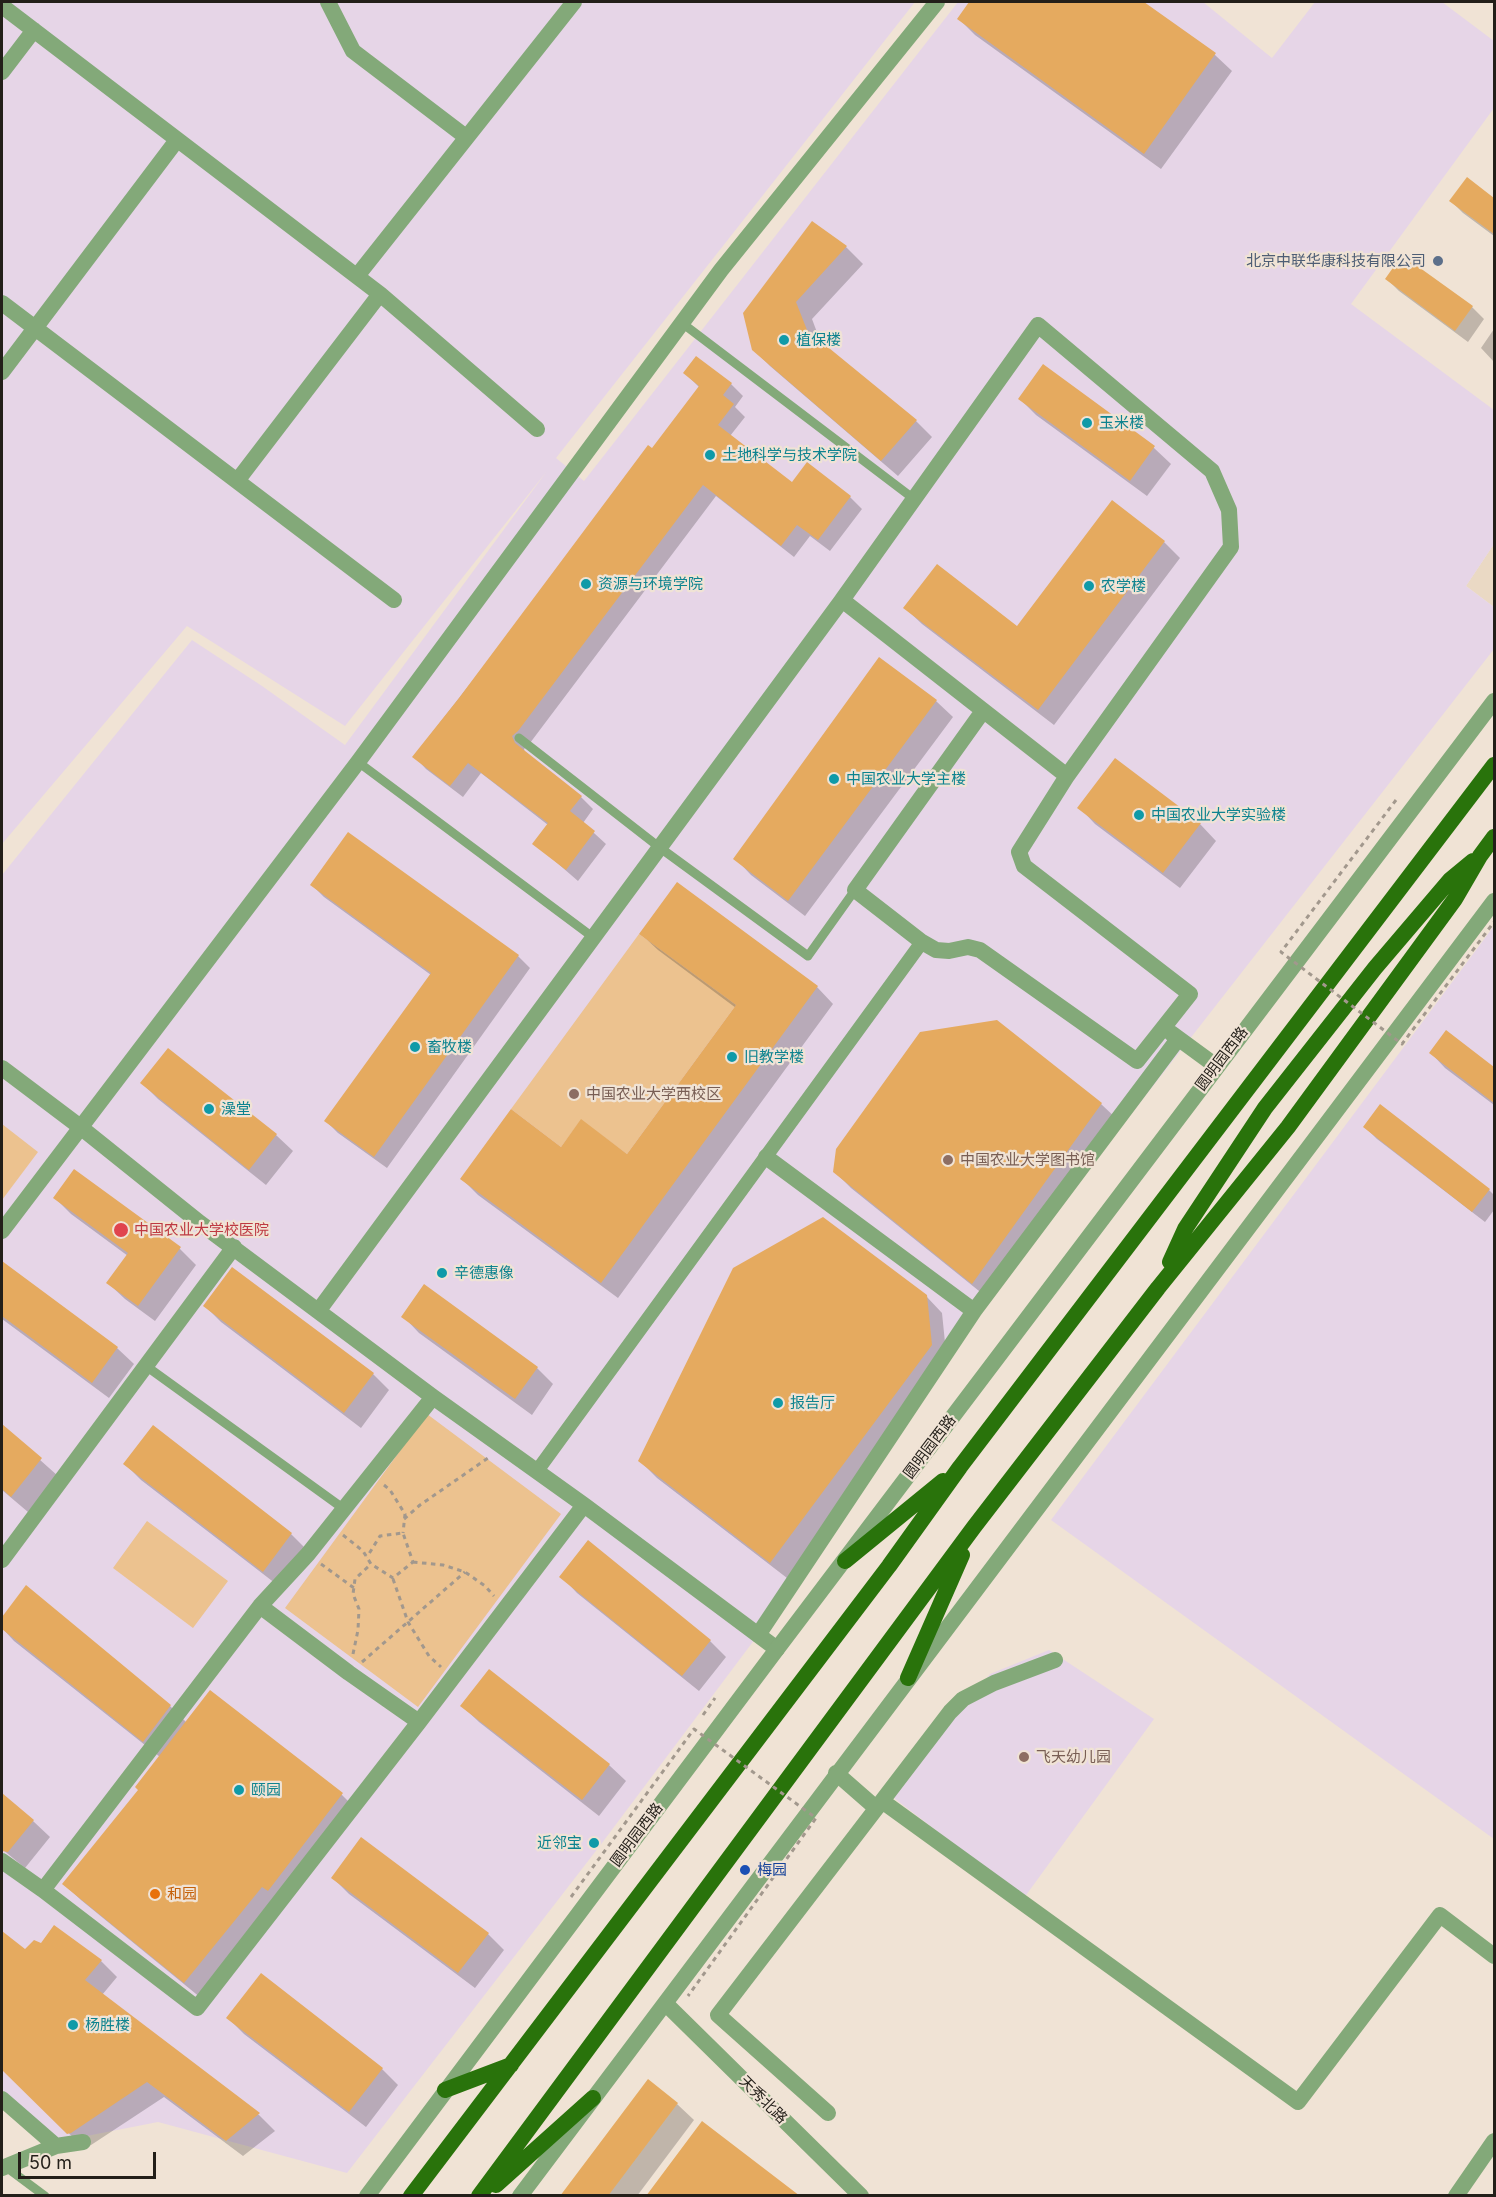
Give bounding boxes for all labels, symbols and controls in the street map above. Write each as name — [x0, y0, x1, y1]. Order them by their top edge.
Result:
place label: 北京中联华康科技有限公司 — [1246, 252, 1426, 270]
marker: 北京中联华康科技有限公司 — [1431, 254, 1445, 268]
place label: 植保楼 — [796, 331, 841, 349]
marker: 植保楼 — [777, 333, 791, 347]
place label: 玉米楼 — [1099, 414, 1144, 432]
marker: 玉米楼 — [1080, 416, 1094, 430]
place label: 土地科学与技术学院 — [722, 446, 857, 464]
marker: 土地科学与技术学院 — [703, 448, 717, 462]
place label: 资源与环境学院 — [598, 575, 703, 593]
marker: 资源与环境学院 — [579, 577, 593, 591]
place label: 农学楼 — [1101, 577, 1146, 595]
marker: 农学楼 — [1082, 579, 1096, 593]
place label: 中国农业大学主楼 — [846, 770, 966, 788]
marker: 中国农业大学主楼 — [827, 772, 841, 786]
place label: 中国农业大学实验楼 — [1151, 806, 1286, 824]
marker: 中国农业大学实验楼 — [1132, 808, 1146, 822]
street label: 圆明园西路 — [1192, 1024, 1252, 1094]
place label: 畜牧楼 — [427, 1038, 472, 1056]
marker: 畜牧楼 — [408, 1040, 422, 1054]
place label: 旧教学楼 — [744, 1048, 804, 1066]
marker: 旧教学楼 — [725, 1050, 739, 1064]
place label: 中国农业大学西校区 — [586, 1085, 721, 1103]
marker: 中国农业大学西校区 — [567, 1087, 581, 1101]
place label: 澡堂 — [221, 1100, 251, 1118]
marker: 澡堂 — [202, 1102, 216, 1116]
place label: 中国农业大学图书馆 — [960, 1151, 1095, 1169]
marker: 中国农业大学图书馆 — [941, 1153, 955, 1167]
marker: 中国农业大学校医院 — [112, 1221, 130, 1239]
place label: 中国农业大学校医院 — [134, 1221, 269, 1239]
place label: 辛德惠像 — [454, 1264, 514, 1282]
marker: 辛德惠像 — [435, 1266, 449, 1280]
place label: 报告厅 — [790, 1394, 835, 1412]
marker: 报告厅 — [771, 1396, 785, 1410]
street label: 圆明园西路 — [900, 1412, 960, 1482]
place label: 飞天幼儿园 — [1036, 1748, 1111, 1766]
marker: 飞天幼儿园 — [1017, 1750, 1031, 1764]
place label: 颐园 — [251, 1781, 281, 1799]
marker: 颐园 — [232, 1783, 246, 1797]
street label: 圆明园西路 — [607, 1800, 667, 1870]
place label: 近邻宝 — [537, 1834, 582, 1852]
marker: 近邻宝 — [587, 1836, 601, 1850]
place label: 梅园 — [757, 1861, 787, 1879]
marker: 梅园 — [738, 1863, 752, 1877]
place label: 和园 — [167, 1885, 197, 1903]
marker: 和园 — [148, 1887, 162, 1901]
place label: 杨胜楼 — [85, 2016, 130, 2034]
marker: 杨胜楼 — [66, 2018, 80, 2032]
street label: 天秀北路 — [735, 2072, 791, 2128]
scale bar — [21, 2140, 159, 2178]
text: 50 m — [29, 2152, 72, 2173]

